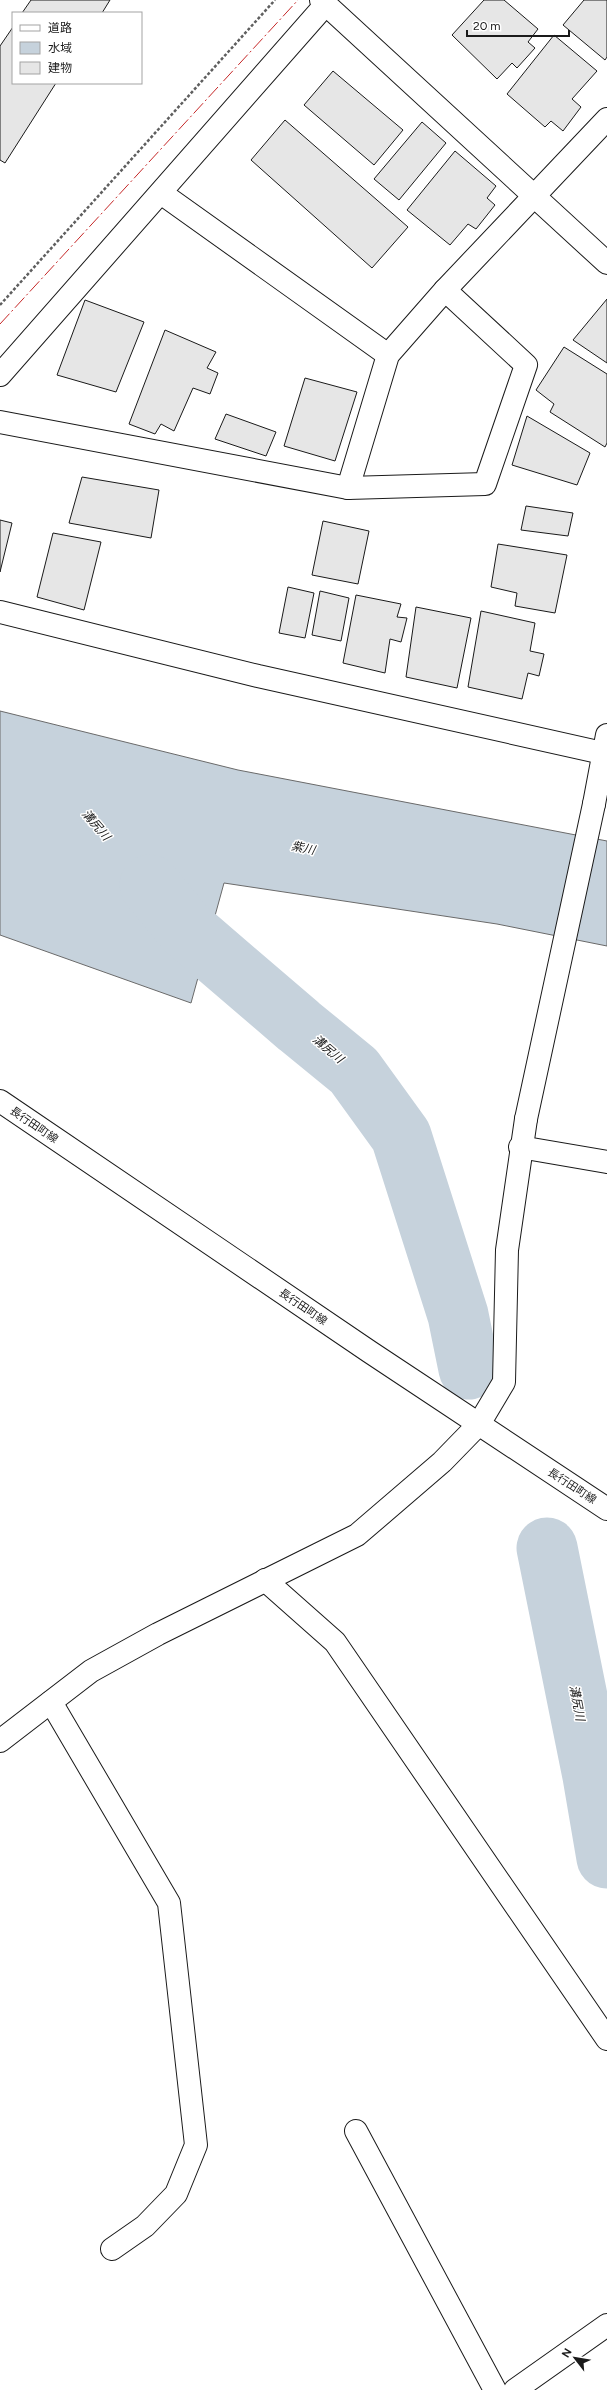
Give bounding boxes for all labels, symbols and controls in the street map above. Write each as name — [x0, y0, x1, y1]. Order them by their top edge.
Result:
legend — [12, 12, 142, 84]
scale bar — [467, 12, 569, 38]
text: 20 m — [473, 19, 501, 33]
text: 道路 — [48, 21, 72, 35]
text: 水域 — [48, 41, 72, 55]
text: 建物 — [48, 61, 72, 75]
water label: 溝尻川 — [79, 807, 114, 845]
water label: 紫川 — [290, 839, 318, 858]
water label: 溝尻川 — [310, 1032, 348, 1067]
street label: 長行田町線 — [8, 1104, 60, 1146]
street label: 長行田町線 — [277, 1286, 329, 1328]
street label: 長行田町線 — [545, 1466, 599, 1506]
water label: 溝尻川 — [567, 1684, 588, 1724]
north arrow — [555, 2338, 595, 2378]
text: N — [559, 2346, 575, 2360]

